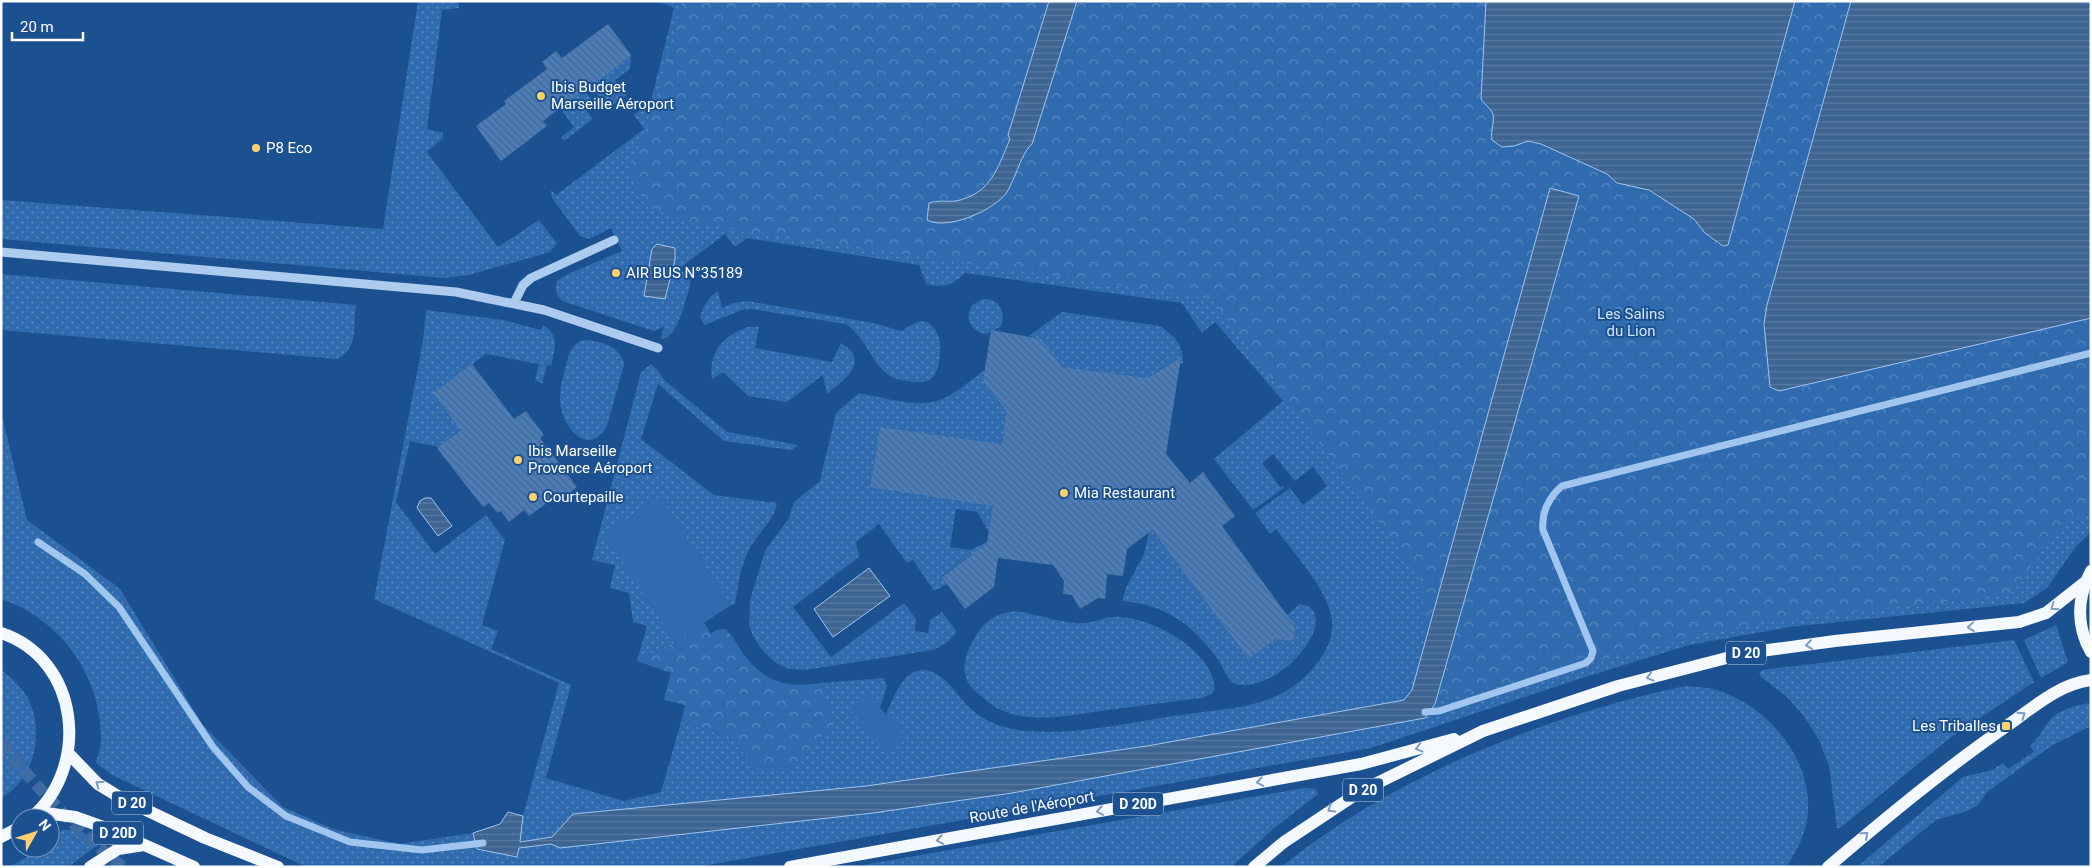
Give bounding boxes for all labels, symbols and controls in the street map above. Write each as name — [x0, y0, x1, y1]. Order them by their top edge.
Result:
scale bar — [12, 10, 84, 42]
text: 20 m — [20, 18, 54, 36]
place label: Ibis Budget Marseille Aéroport — [551, 78, 674, 113]
marker: Ibis Budget Marseille Aéroport — [535, 90, 547, 102]
place label: P8 Eco — [266, 139, 312, 157]
marker: P8 Eco — [250, 142, 262, 154]
place label: AIR BUS N°35189 — [626, 264, 743, 282]
marker: AIR BUS N°35189 — [610, 267, 622, 279]
park label: Les Salins du Lion — [1597, 305, 1665, 340]
place label: Ibis Marseille Provence Aéroport — [528, 442, 652, 477]
marker: Ibis Marseille Provence Aéroport — [512, 454, 524, 466]
place label: Mia Restaurant — [1074, 484, 1175, 502]
marker: Mia Restaurant — [1058, 487, 1070, 499]
place label: Courtepaille — [543, 488, 623, 506]
marker: Courtepaille — [527, 491, 539, 503]
one-way arrow — [2050, 601, 2060, 610]
one-way arrow — [1966, 621, 1974, 632]
one-way arrow — [1805, 639, 1813, 649]
road number: D 20 — [1726, 641, 1766, 664]
one-way arrow — [1647, 672, 1655, 682]
one-way arrow — [2016, 712, 2026, 721]
place label: Les Triballes — [1912, 717, 1996, 735]
marker: Les Triballes — [2000, 720, 2012, 732]
one-way arrow — [1415, 743, 1424, 753]
one-way arrow — [1256, 777, 1265, 787]
road number: D 20 — [1343, 778, 1383, 802]
one-way arrow — [95, 781, 105, 790]
street label: Route de l'Aéroport — [968, 787, 1096, 827]
road number: D 20 — [112, 791, 152, 814]
road number: D 20D — [1113, 792, 1163, 816]
one-way arrow — [1327, 803, 1336, 813]
one-way arrow — [1096, 805, 1105, 816]
north arrow — [10, 808, 60, 858]
text: N — [36, 816, 54, 834]
road number: D 20D — [93, 821, 143, 844]
one-way arrow — [1860, 832, 1869, 841]
one-way arrow — [936, 834, 945, 844]

